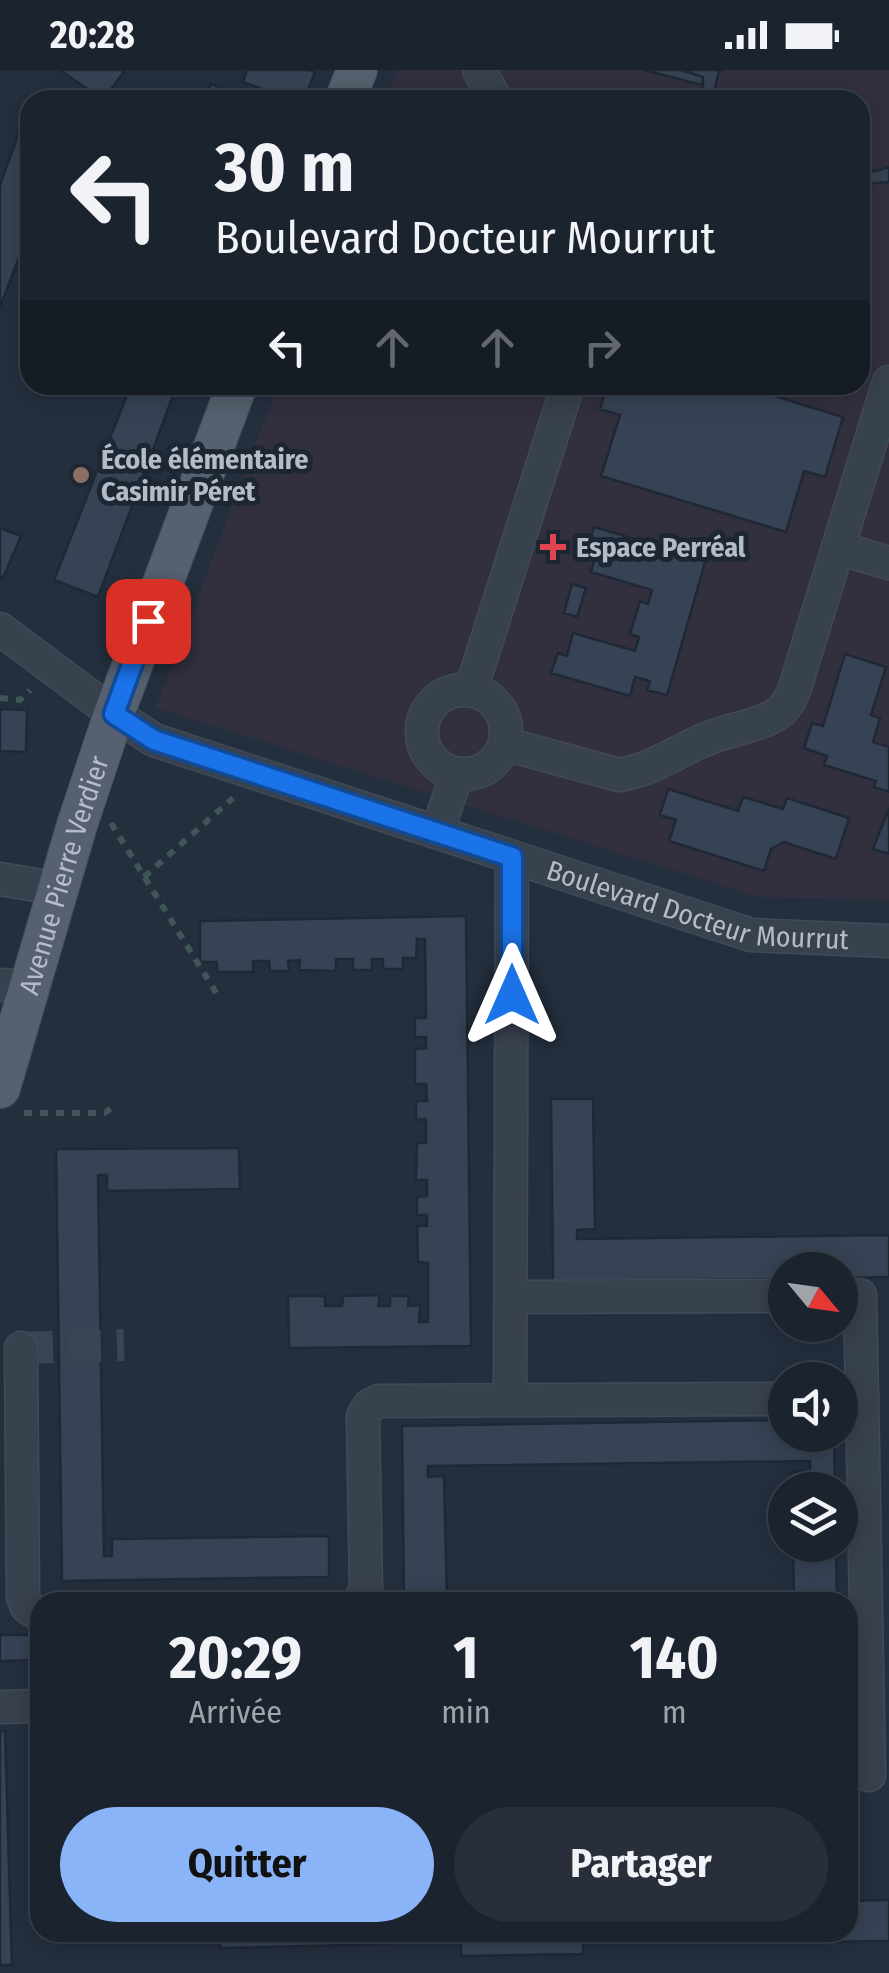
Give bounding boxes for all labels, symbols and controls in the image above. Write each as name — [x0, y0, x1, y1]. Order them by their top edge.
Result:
text: 20:28 — [50, 12, 135, 58]
text: 30 m — [215, 126, 354, 210]
icon: left — [50, 130, 180, 260]
text: Boulevard Docteur Mourrut — [215, 211, 715, 265]
icon: left — [260, 320, 315, 375]
icon: ahead — [365, 320, 420, 375]
icon: ahead — [470, 320, 525, 375]
icon: right — [575, 320, 630, 375]
place label: École élémentaire Casimir Péret — [101, 442, 308, 508]
marker: École élémentaire Casimir Péret — [70, 464, 92, 486]
place label: Espace Perréal — [576, 531, 746, 564]
marker: Espace Perréal — [540, 534, 566, 560]
pin — [106, 579, 191, 664]
icon: arrive — [121, 594, 176, 649]
street label: Avenue Pierre Verdier — [12, 752, 116, 999]
street label: Boulevard Docteur Mourrut — [543, 853, 850, 956]
position arrow — [460, 943, 564, 1047]
north arrow — [768, 1252, 858, 1342]
map controls — [768, 1252, 858, 1562]
button: sound — [768, 1362, 858, 1452]
button: layers — [768, 1472, 858, 1562]
text: 20:29 — [169, 1622, 302, 1694]
text: 1 — [453, 1622, 479, 1694]
text: 140 — [630, 1622, 719, 1694]
text: Arrivée — [189, 1693, 282, 1731]
text: min — [441, 1693, 491, 1731]
text: m — [662, 1693, 687, 1731]
button: Quitter — [60, 1807, 434, 1922]
button: Partager — [454, 1807, 828, 1922]

